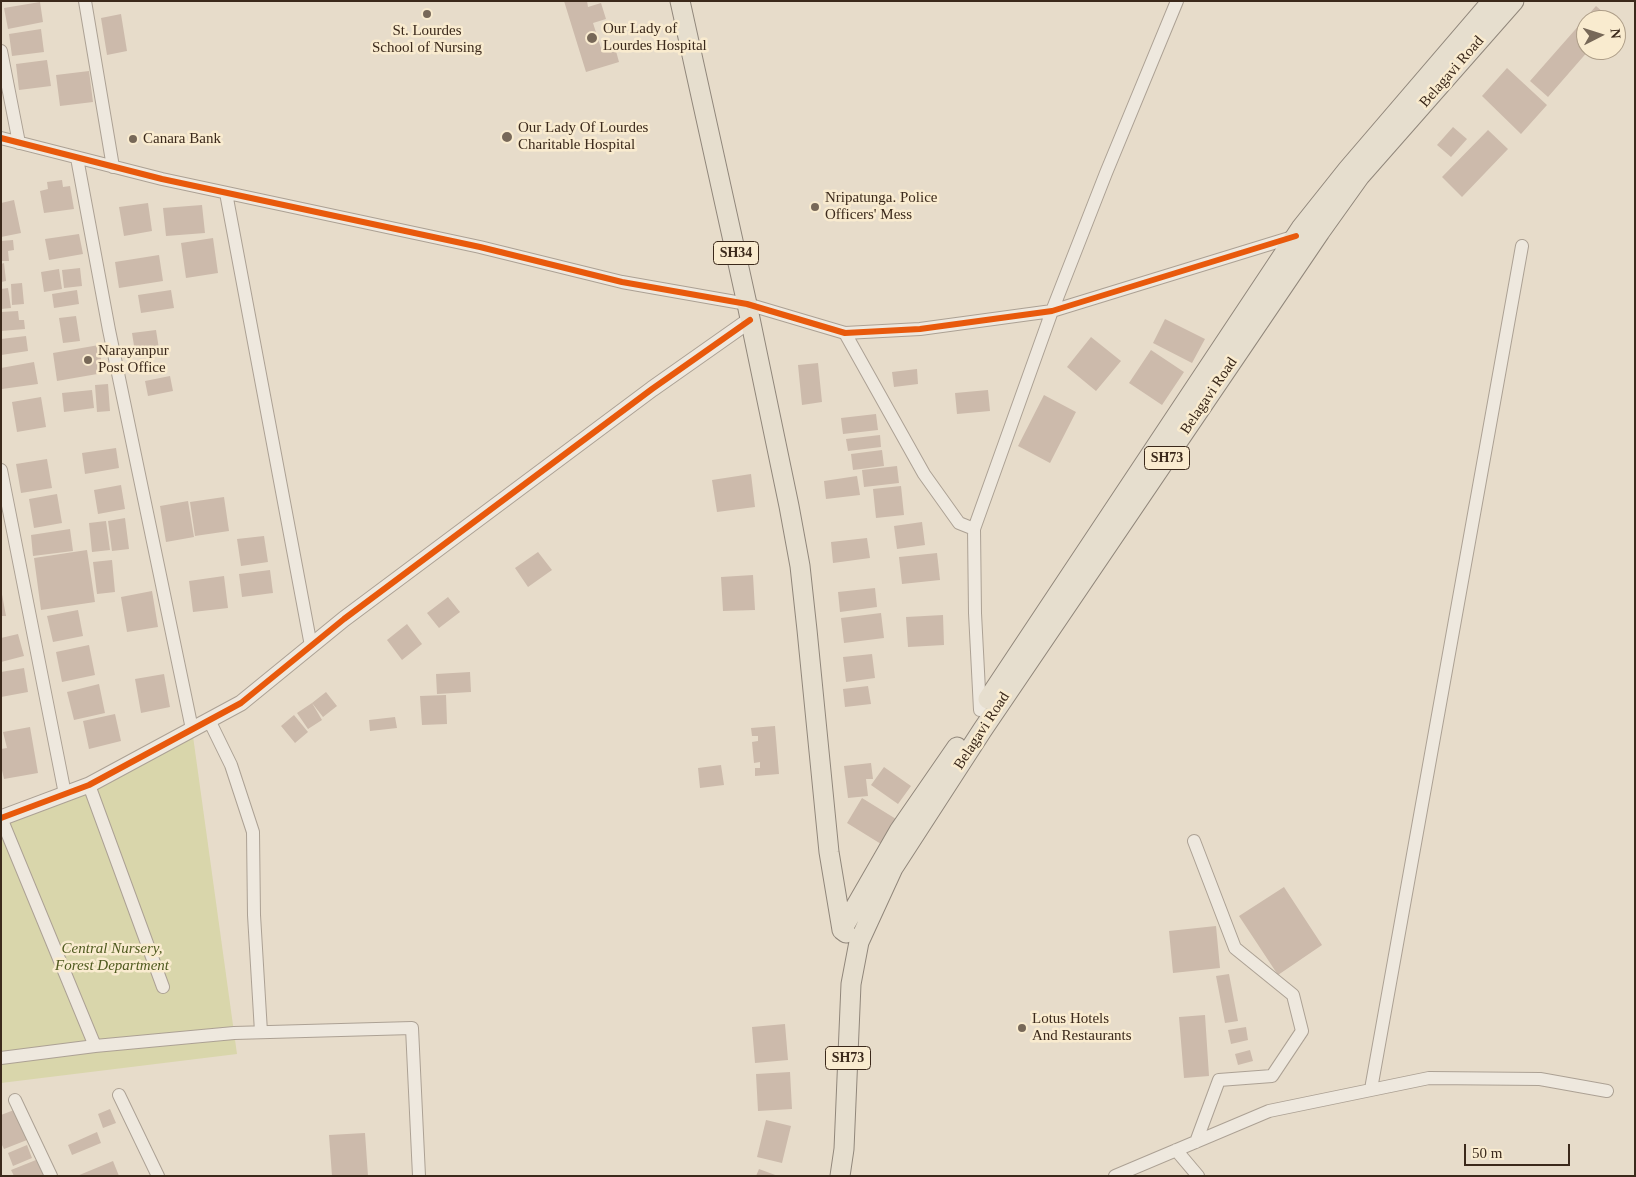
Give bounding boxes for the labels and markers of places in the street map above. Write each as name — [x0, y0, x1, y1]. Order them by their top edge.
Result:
marker: St. Lourdes School of Nursing — [421, 8, 433, 20]
place label: Our Lady of Lourdes Hospital — [603, 20, 707, 55]
place label: St. Lourdes School of Nursing — [372, 22, 482, 57]
marker: Our Lady of Lourdes Hospital — [585, 31, 599, 45]
place label: Our Lady Of Lourdes Charitable Hospital — [518, 119, 648, 154]
place label: Canara Bank — [143, 130, 221, 148]
marker: Our Lady Of Lourdes Charitable Hospital — [500, 130, 514, 144]
marker: Canara Bank — [127, 133, 139, 145]
place label: Nripatunga. Police Officers' Mess — [825, 189, 937, 224]
marker: Nripatunga. Police Officers' Mess — [809, 201, 821, 213]
place label: Narayanpur Post Office — [98, 342, 169, 377]
marker: Narayanpur Post Office — [82, 354, 94, 366]
place label: Lotus Hotels And Restaurants — [1032, 1010, 1132, 1045]
marker: Lotus Hotels And Restaurants — [1016, 1022, 1028, 1034]

